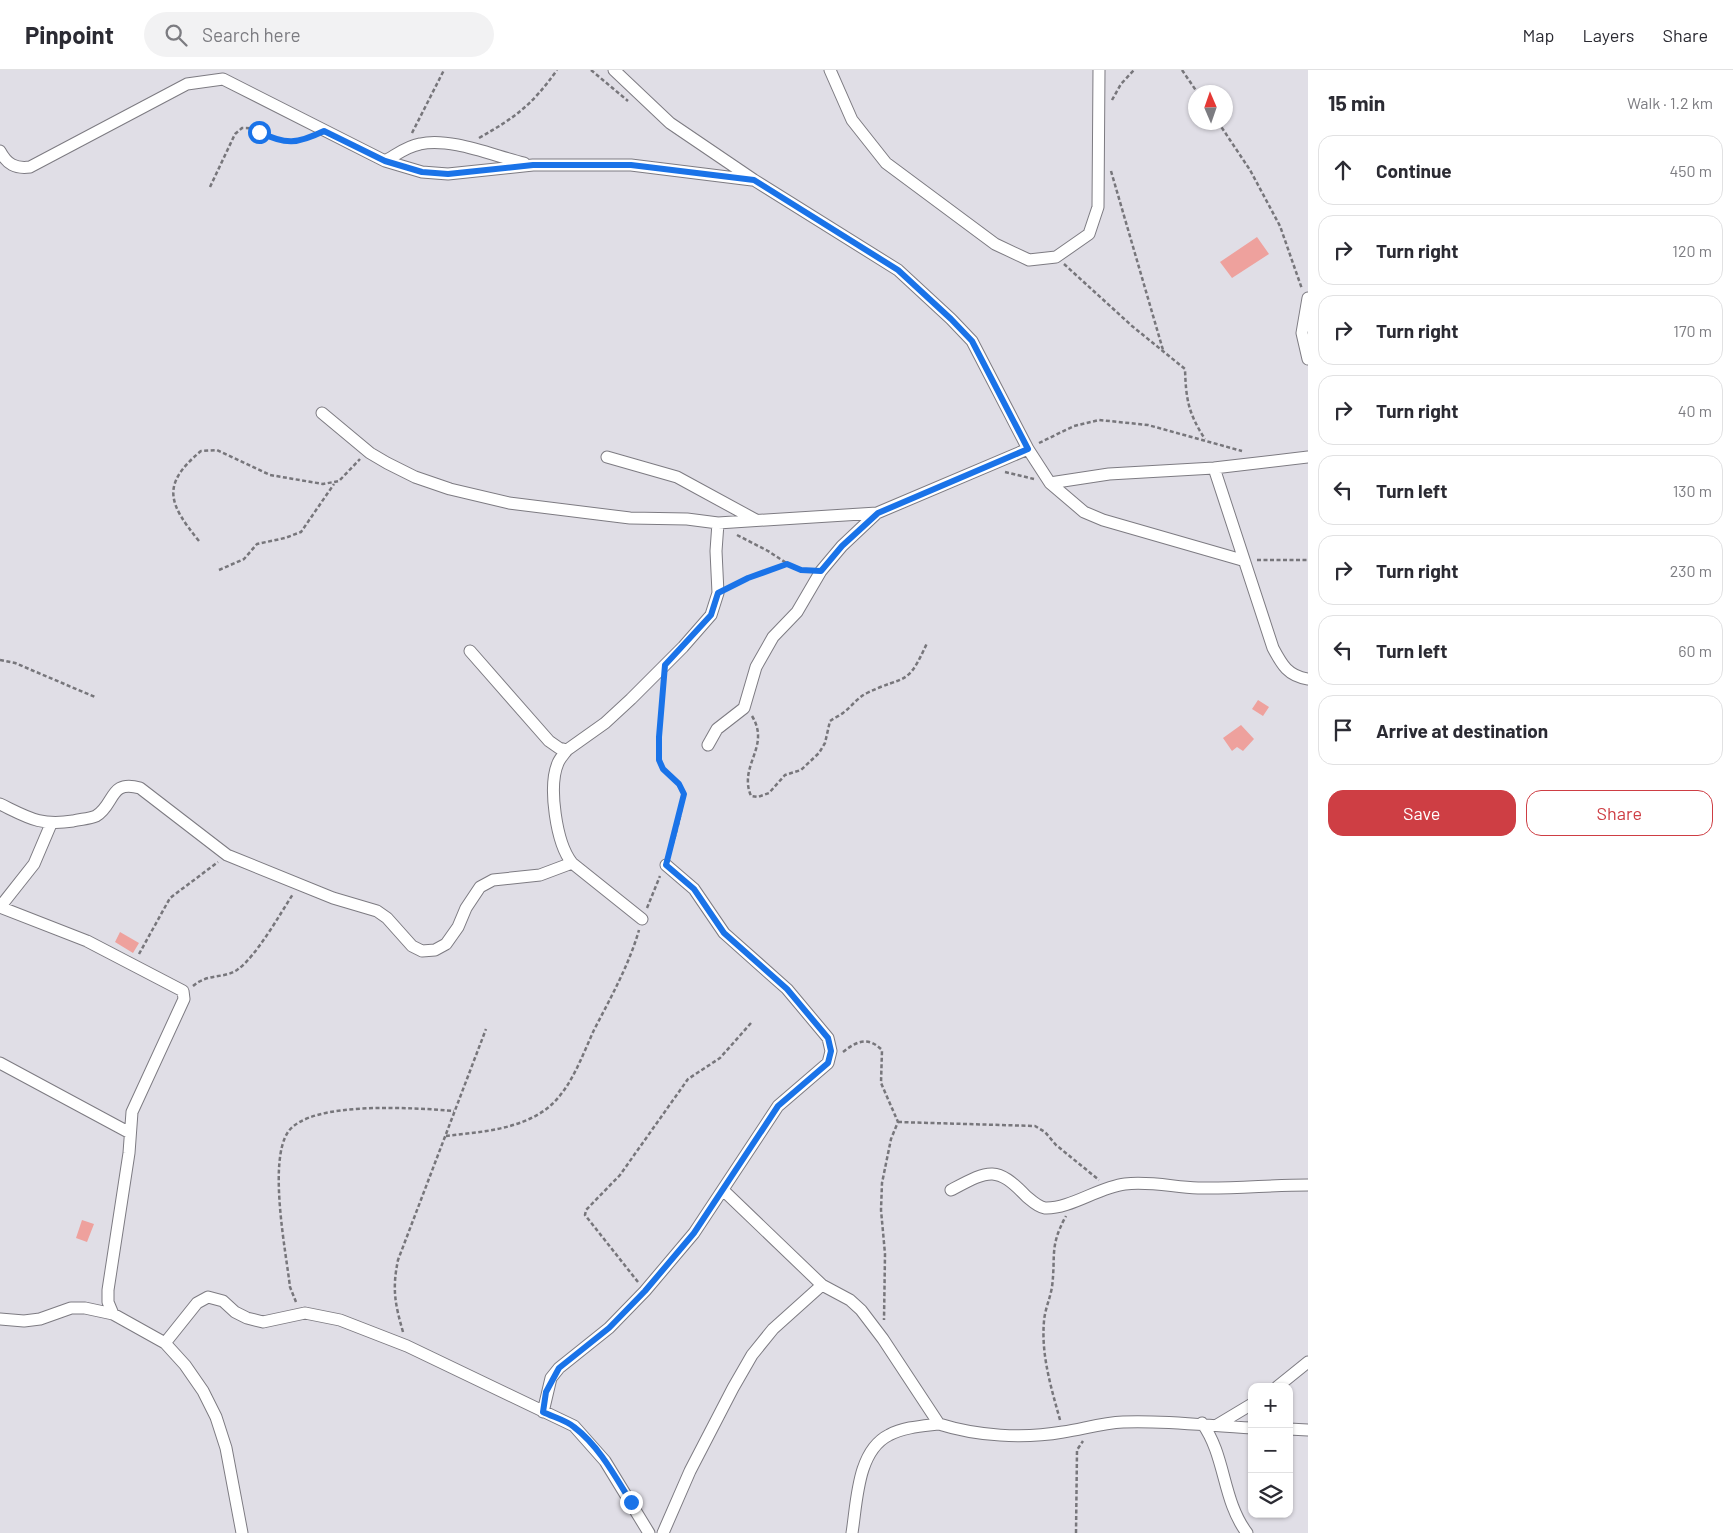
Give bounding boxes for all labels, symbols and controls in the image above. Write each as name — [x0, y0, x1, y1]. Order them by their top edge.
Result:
search box — [144, 12, 494, 57]
text: Pinpoint — [25, 20, 114, 49]
icon: search — [162, 21, 190, 49]
text: Search here — [202, 23, 301, 46]
text: Map — [1522, 24, 1554, 46]
text: Layers — [1582, 24, 1635, 46]
text: Share — [1663, 24, 1708, 46]
north arrow — [1188, 85, 1233, 130]
text: 15 min — [1328, 90, 1385, 115]
text: Walk · 1.2 km — [1627, 93, 1713, 112]
route start — [248, 121, 271, 144]
icon: ahead — [1329, 156, 1357, 184]
text: Continue — [1376, 159, 1452, 182]
text: 450 m — [1669, 161, 1712, 180]
icon: right — [1329, 236, 1357, 264]
text: Turn right — [1376, 239, 1458, 262]
text: 120 m — [1672, 241, 1712, 260]
icon: right — [1329, 316, 1357, 344]
text: Turn right — [1376, 319, 1458, 342]
text: 170 m — [1673, 321, 1712, 340]
icon: right — [1329, 396, 1357, 424]
text: Turn right — [1376, 399, 1458, 422]
text: 40 m — [1678, 401, 1712, 420]
icon: left — [1329, 476, 1357, 504]
text: Turn left — [1376, 479, 1447, 502]
text: 130 m — [1673, 481, 1712, 500]
icon: right — [1329, 556, 1357, 584]
text: Turn right — [1376, 559, 1458, 582]
text: 230 m — [1670, 561, 1712, 580]
icon: left — [1329, 636, 1357, 664]
text: Turn left — [1376, 639, 1447, 662]
text: 60 m — [1678, 641, 1712, 660]
icon: arrive — [1329, 716, 1357, 744]
text: Arrive at destination — [1376, 719, 1548, 742]
button: Save — [1328, 790, 1516, 836]
button: Share — [1526, 790, 1713, 836]
map controls — [1248, 1383, 1293, 1518]
button: + — [1248, 1383, 1293, 1428]
button: − — [1248, 1428, 1293, 1473]
button: layers — [1248, 1473, 1293, 1518]
route end — [620, 1491, 643, 1514]

